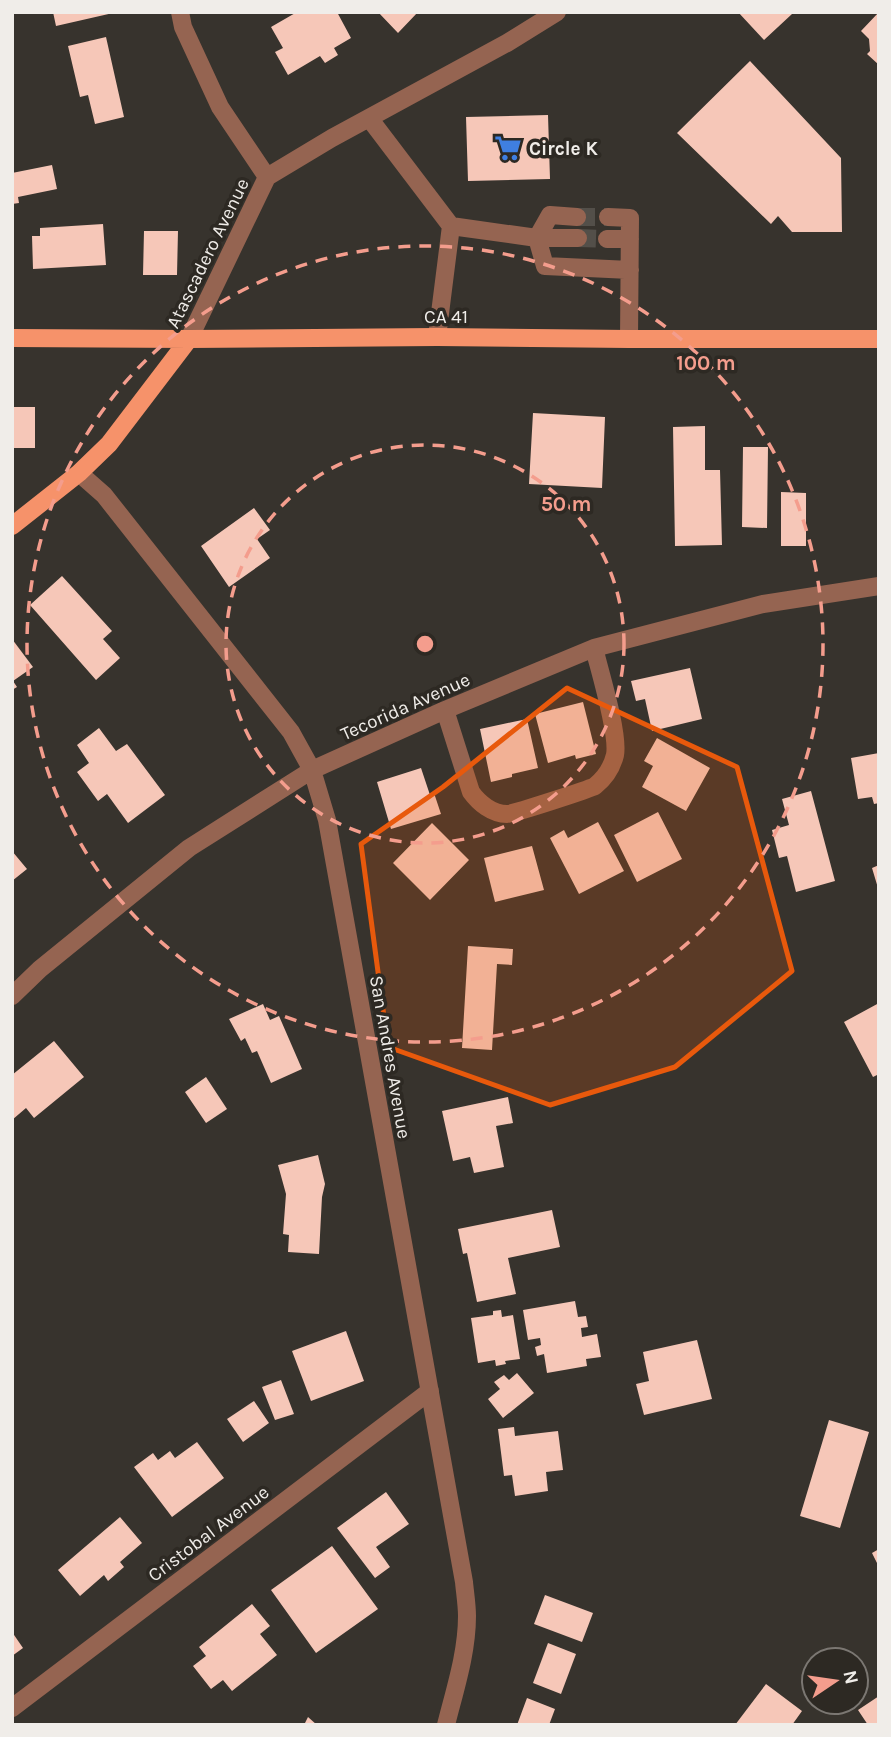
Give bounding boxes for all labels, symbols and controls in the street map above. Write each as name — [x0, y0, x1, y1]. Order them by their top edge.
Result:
supermarket icon: Circle K — [493, 133, 523, 163]
place label: Circle K — [529, 138, 598, 160]
street label: Atascadero Avenue — [162, 175, 254, 332]
street label: CA 41 — [424, 306, 468, 328]
text: 100 m — [676, 351, 736, 375]
text: 50 m — [541, 492, 591, 516]
centre of rings — [413, 632, 437, 656]
street label: Tecorida Avenue — [337, 669, 474, 745]
street label: San Andres Avenue — [365, 974, 415, 1140]
street label: Cristobal Avenue — [144, 1481, 273, 1586]
north arrow — [800, 1646, 870, 1716]
text: N — [838, 1668, 863, 1687]

